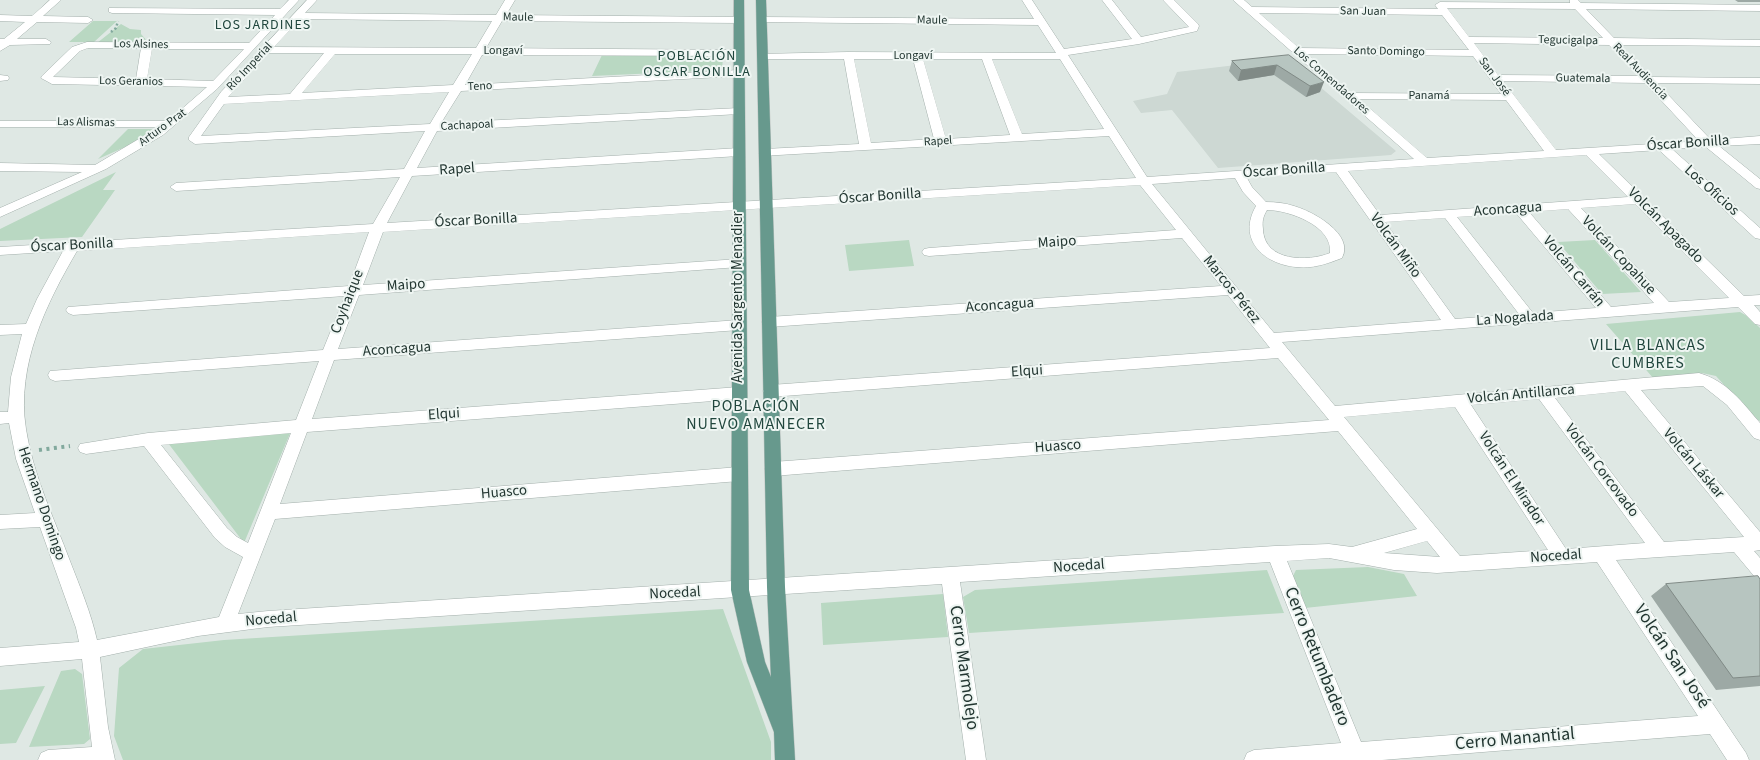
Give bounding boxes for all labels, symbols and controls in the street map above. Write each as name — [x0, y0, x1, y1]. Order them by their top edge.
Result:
street label: San Juan — [1340, 4, 1386, 20]
street label: Maule — [503, 11, 533, 25]
street label: Maule — [917, 14, 947, 28]
district label: LOS JARDINES — [213, 18, 313, 34]
street label: Tegucigalpa — [1538, 33, 1598, 49]
street label: Los Alsines — [114, 37, 168, 53]
street label: Río Imperial — [224, 40, 276, 94]
street label: Real Audiencia — [1609, 41, 1671, 103]
street label: Longaví — [483, 44, 523, 58]
street label: Los Comendadores — [1290, 44, 1372, 118]
street label: Santo Domingo — [1347, 44, 1425, 60]
district label: POBLACIÓN OSCAR BONILLA — [642, 49, 752, 82]
street label: Longaví — [893, 49, 933, 63]
street label: San José — [1475, 55, 1513, 99]
street label: Guatemala — [1555, 71, 1611, 87]
street label: Los Geranios — [99, 74, 163, 90]
street label: Teno — [467, 79, 493, 95]
street label: Panamá — [1409, 89, 1449, 103]
street label: Arturo Prat — [137, 106, 189, 150]
street label: Las Alismas — [57, 115, 115, 131]
street label: Cachapoal — [440, 117, 494, 135]
street label: Óscar Bonilla — [1646, 132, 1730, 156]
street label: Rapel — [923, 134, 953, 150]
street label: Óscar Bonilla — [1242, 159, 1326, 183]
street label: Rapel — [439, 160, 475, 180]
street label: Los Oficios — [1680, 162, 1742, 220]
street label: Volcán Apagado — [1623, 184, 1707, 268]
street label: Óscar Bonilla — [838, 185, 922, 209]
street label: Aconcagua — [1473, 199, 1543, 221]
street label: Óscar Bonilla — [434, 210, 518, 232]
street label: Volcán Miño — [1365, 210, 1425, 282]
street label: Avenida Sargento Menadier — [730, 211, 748, 383]
street label: Volcán Copahue — [1577, 213, 1659, 299]
street label: Maipo — [1037, 233, 1077, 253]
street label: Volcán Carrán — [1538, 233, 1608, 311]
street label: Óscar Bonilla — [30, 235, 114, 257]
street label: Marcos Pérez — [1198, 253, 1264, 327]
street label: Coyhaique — [328, 268, 368, 336]
street label: Maipo — [386, 276, 426, 296]
street label: Aconcagua — [965, 295, 1035, 317]
street label: La Nogalada — [1476, 307, 1554, 331]
district label: VILLA BLANCAS CUMBRES — [1589, 336, 1707, 374]
street label: Aconcagua — [362, 339, 432, 361]
street label: Elqui — [1010, 362, 1044, 382]
street label: Volcán Antillanca — [1467, 381, 1575, 409]
district label: POBLACIÓN NUEVO AMANECER — [685, 397, 827, 435]
street label: Elqui — [427, 405, 461, 425]
street label: Volcán Corcovado — [1560, 421, 1642, 521]
street label: Volcán Láskar — [1658, 425, 1728, 503]
street label: Volcán El Mirador — [1474, 429, 1548, 529]
street label: Huasco — [1034, 436, 1082, 458]
street label: Hermano Domingo — [13, 445, 69, 563]
street label: Huasco — [480, 482, 528, 504]
street label: Nocedal — [1530, 546, 1582, 568]
street label: Nocedal — [1053, 556, 1105, 578]
street label: Nocedal — [649, 584, 701, 604]
street label: Cerro Retumbadero — [1278, 584, 1354, 730]
street label: Volcán San José — [1628, 601, 1714, 713]
street label: Cerro Marmolejo — [944, 604, 982, 732]
street label: Nocedal — [245, 609, 297, 631]
street label: Cerro Manantial — [1454, 724, 1576, 756]

